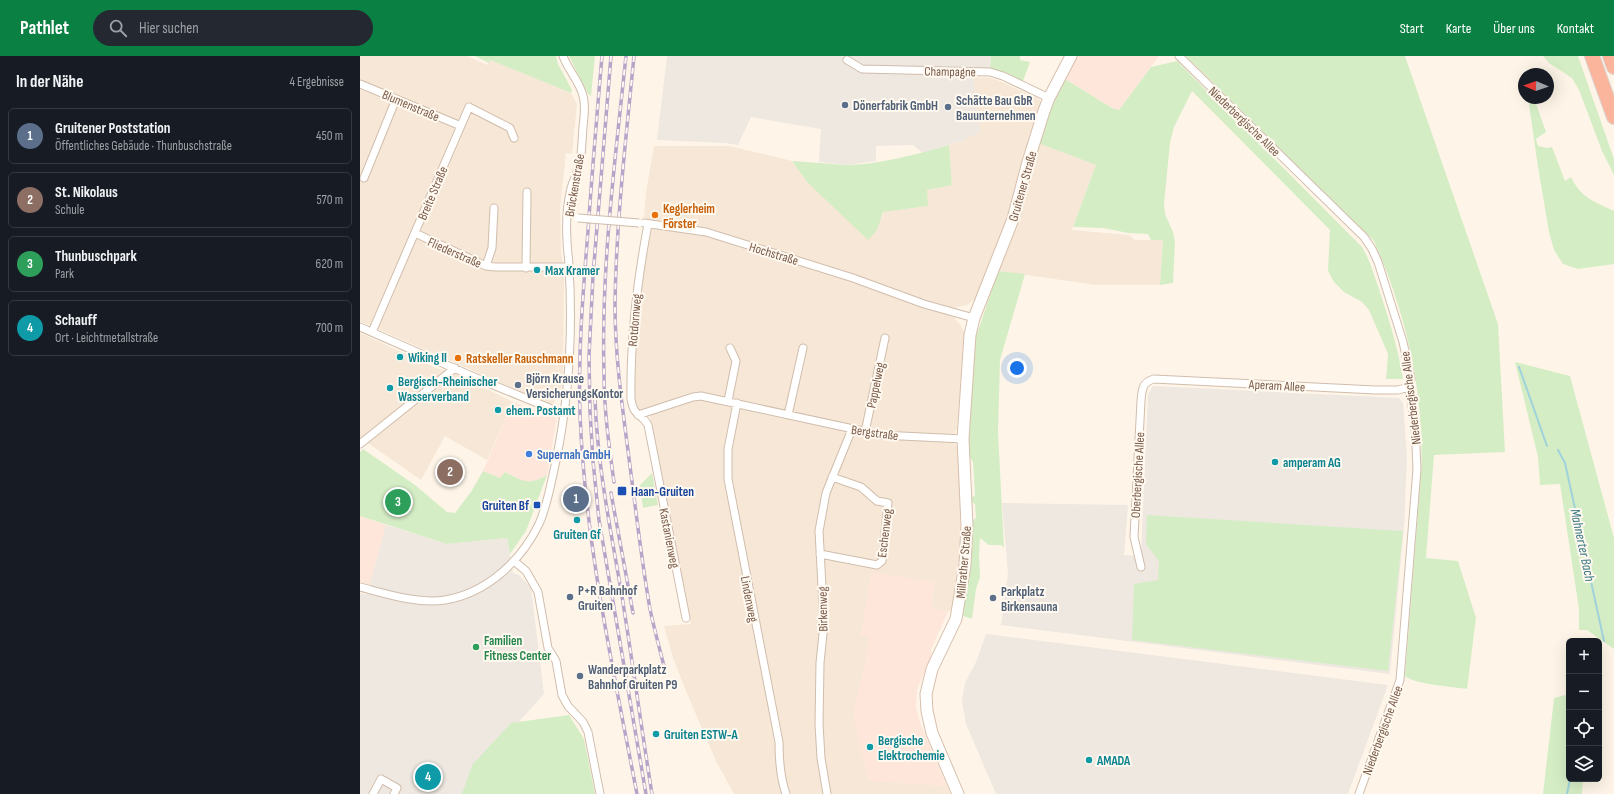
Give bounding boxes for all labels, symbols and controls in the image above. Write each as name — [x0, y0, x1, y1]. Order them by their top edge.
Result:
search box — [93, 10, 373, 46]
text: Pathlet — [20, 17, 69, 40]
icon: search — [107, 17, 129, 39]
text: Hier suchen — [139, 19, 199, 38]
text: Start — [1400, 20, 1424, 37]
text: Karte — [1446, 20, 1471, 37]
text: Über uns — [1493, 20, 1535, 37]
text: Kontakt — [1557, 20, 1594, 37]
street label: Champagne — [924, 64, 976, 80]
north arrow — [1518, 68, 1554, 104]
text: In der Nähe — [16, 72, 83, 92]
text: 4 Ergebnisse — [290, 74, 344, 90]
street label: Niederbergische Allee — [1205, 83, 1284, 160]
street label: Blumenstraße — [380, 87, 442, 125]
place label: Schätte Bau GbR Bauunternehmen — [956, 93, 1036, 124]
place label: Dönerfabrik GmbH — [853, 98, 938, 114]
marker: Dönerfabrik GmbH — [840, 100, 850, 110]
marker: Schätte Bau GbR Bauunternehmen — [943, 102, 953, 112]
text: Gruitener Poststation — [55, 119, 171, 138]
text: 1 — [27, 128, 33, 144]
text: 450 m — [316, 128, 343, 144]
text: Öffentliches Gebäude · Thunbuschstraße — [55, 138, 232, 154]
street label: Gruitener Straße — [1005, 149, 1041, 223]
street label: Brückenstraße — [562, 152, 588, 218]
street label: Breite Straße — [414, 164, 451, 223]
text: St. Nikolaus — [55, 183, 118, 202]
text: 2 — [27, 192, 33, 208]
text: 570 m — [316, 192, 343, 208]
place label: Keglerheim Förster — [663, 201, 715, 232]
text: Schule — [55, 202, 84, 218]
marker: Keglerheim Förster — [650, 210, 660, 220]
street label: Fliederstraße — [425, 234, 484, 272]
street label: Hochstraße — [747, 239, 800, 269]
text: Thunbuschpark — [55, 247, 137, 266]
text: 3 — [27, 256, 33, 272]
text: 620 m — [316, 256, 343, 272]
place label: Max Kramer — [545, 263, 600, 279]
marker: Max Kramer — [532, 265, 542, 275]
text: Park — [55, 266, 74, 282]
street label: Rotdornweg — [625, 293, 645, 347]
text: Schauff — [55, 311, 97, 330]
text: 4 — [27, 320, 33, 336]
text: 700 m — [316, 320, 343, 336]
text: Ort · Leichtmetallstraße — [55, 330, 158, 346]
place label: Wiking II — [408, 350, 447, 366]
street label: Niederbergische Allee — [1397, 350, 1425, 446]
place label: Ratskeller Rauschmann — [466, 351, 574, 367]
marker: Wiking II — [395, 352, 405, 362]
marker: Ratskeller Rauschmann — [453, 353, 463, 363]
your location — [1007, 358, 1027, 378]
street label: Pappelweg — [863, 361, 889, 410]
place label: Björn Krause VersicherungsKontor — [526, 371, 623, 402]
place label: Bergisch-Rheinischer Wasserverband — [398, 374, 497, 405]
street label: Aperam Allee — [1247, 376, 1306, 395]
marker: Björn Krause VersicherungsKontor — [513, 380, 523, 390]
marker: Bergisch-Rheinischer Wasserverband — [385, 383, 395, 393]
place label: ehem. Postamt — [506, 403, 576, 419]
marker: ehem. Postamt — [493, 405, 503, 415]
street label: Bergstraße — [850, 422, 899, 444]
street label: Oberbergische Allee — [1128, 432, 1148, 518]
place label: Supernah GmbH — [537, 447, 611, 463]
marker: Supernah GmbH — [524, 449, 534, 459]
place label: amperam AG — [1283, 455, 1341, 471]
pin: 2 — [437, 457, 463, 487]
marker: amperam AG — [1270, 457, 1280, 467]
pin: 1 — [563, 484, 589, 514]
place label: Haan-Gruiten — [631, 484, 694, 500]
marker: Haan-Gruiten — [616, 485, 628, 497]
pin: 3 — [385, 487, 411, 517]
place label: Gruiten Bf — [482, 498, 530, 514]
marker: Gruiten Bf — [532, 500, 542, 510]
street label: Kastanienweg — [655, 507, 683, 570]
water label: Mahnerter Bach — [1567, 507, 1599, 583]
street label: Eschenweg — [874, 508, 896, 559]
marker: Gruiten Gf — [572, 515, 582, 525]
street label: Millrather Straße — [953, 525, 975, 599]
place label: Gruiten Gf — [553, 527, 602, 543]
street label: Lindenweg — [737, 575, 761, 624]
place label: P+R Bahnhof Gruiten — [578, 583, 638, 614]
place label: Parkplatz Birkensauna — [1001, 584, 1058, 615]
street label: Birkenweg — [815, 586, 831, 632]
marker: P+R Bahnhof Gruiten — [565, 592, 575, 602]
marker: Parkplatz Birkensauna — [988, 593, 998, 603]
place label: Familien Fitness Center — [484, 633, 551, 664]
map controls — [1566, 638, 1602, 782]
button: + — [1566, 638, 1602, 674]
marker: Familien Fitness Center — [471, 642, 481, 652]
place label: Wanderparkplatz Bahnhof Gruiten P9 — [588, 662, 677, 693]
marker: Wanderparkplatz Bahnhof Gruiten P9 — [575, 671, 585, 681]
button: − — [1566, 674, 1602, 710]
street label: Niederbergische Allee — [1359, 683, 1407, 777]
button: locate — [1566, 710, 1602, 746]
place label: Gruiten ESTW-A — [664, 727, 738, 743]
marker: Gruiten ESTW-A — [651, 729, 661, 739]
place label: Bergische Elektrochemie — [878, 733, 945, 764]
marker: Bergische Elektrochemie — [865, 742, 875, 752]
button: layers — [1566, 746, 1602, 782]
place label: AMADA — [1096, 753, 1131, 769]
marker: AMADA — [1084, 755, 1094, 765]
pin: 4 — [415, 762, 441, 792]

